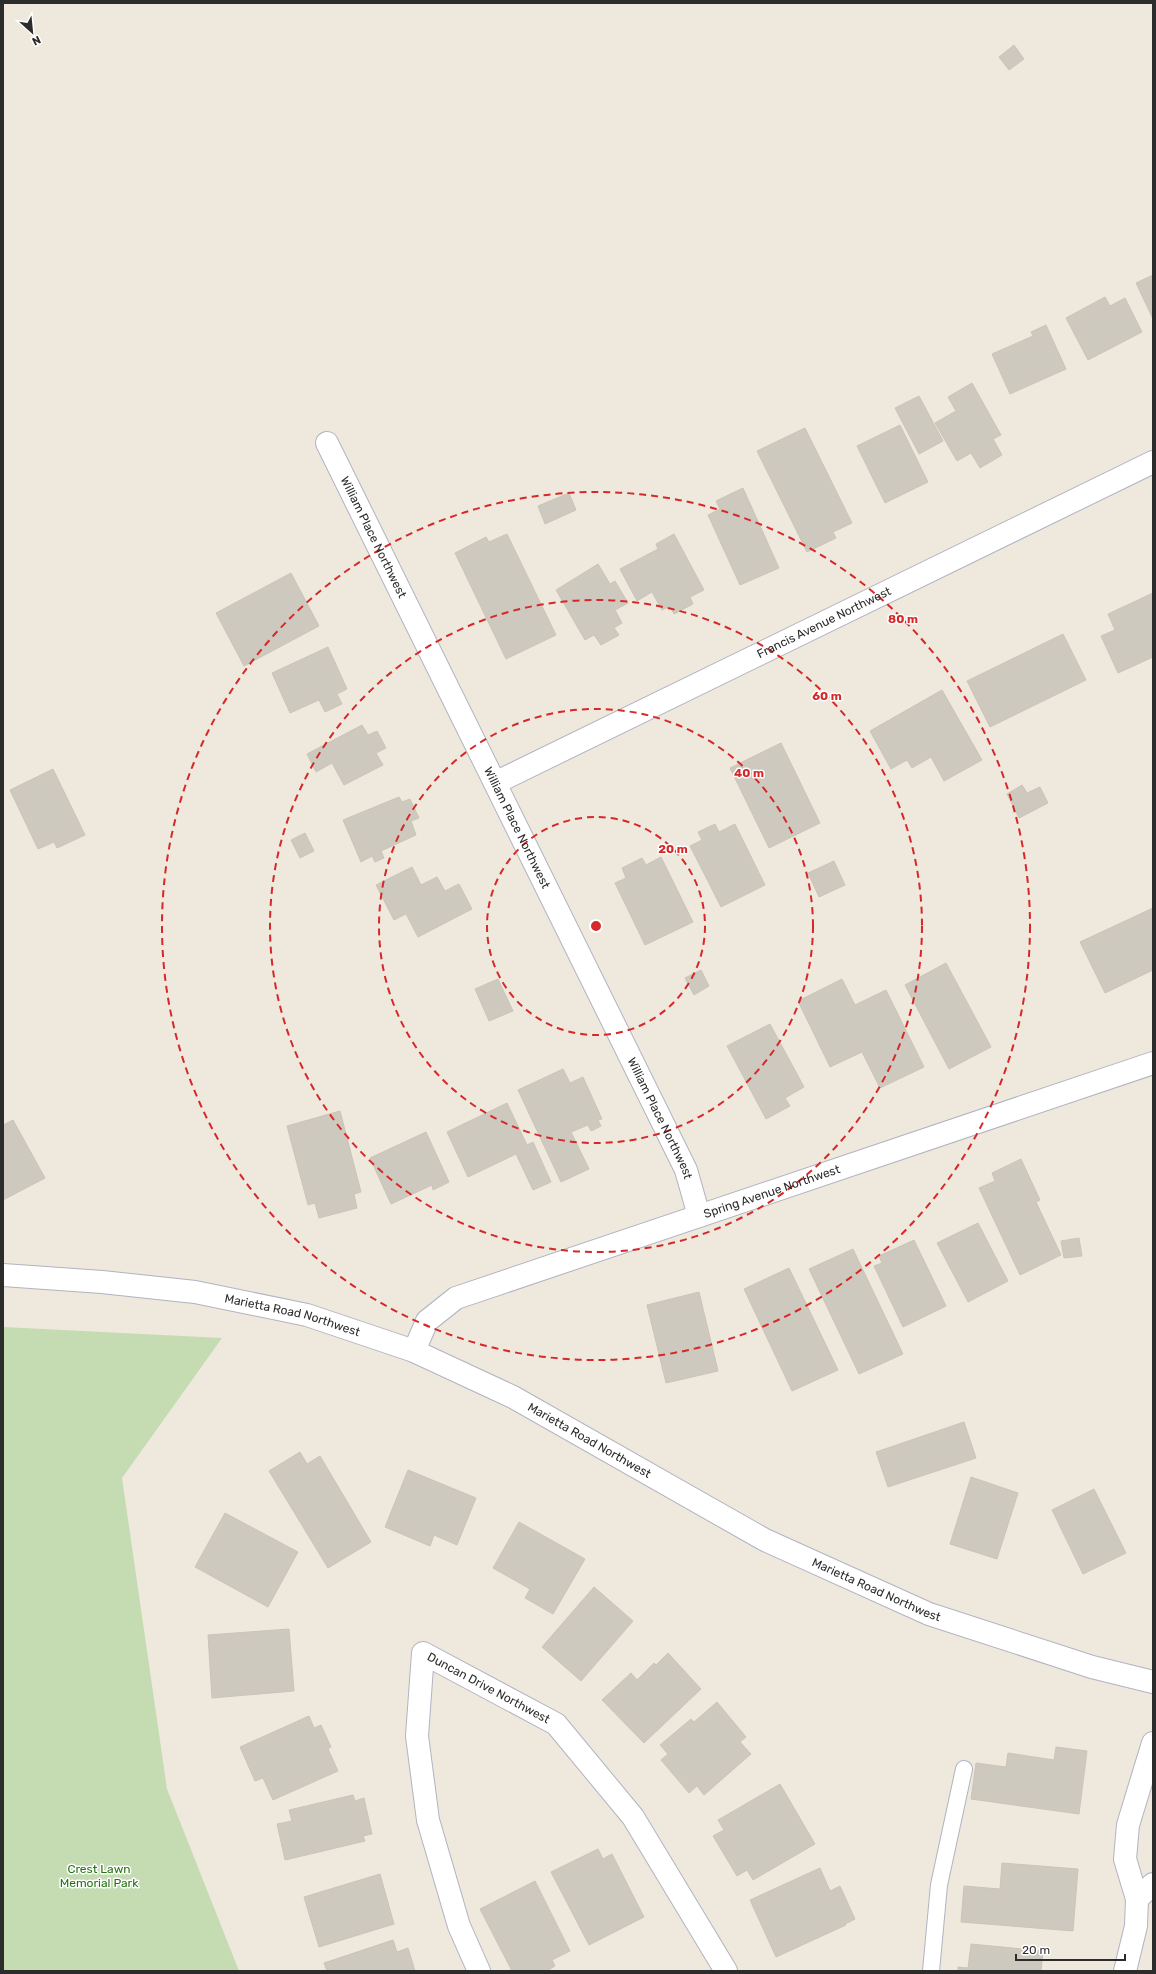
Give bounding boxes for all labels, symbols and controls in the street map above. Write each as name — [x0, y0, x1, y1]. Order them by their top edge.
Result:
north arrow — [12, 12, 52, 52]
text: N — [30, 33, 43, 48]
street label: William Place Northwest — [338, 474, 410, 601]
street label: Francis Avenue Northwest — [755, 584, 893, 661]
text: 80 m — [888, 612, 918, 626]
text: 60 m — [812, 689, 842, 703]
street label: William Place Northwest — [481, 765, 553, 891]
text: 40 m — [734, 766, 764, 780]
text: 20 m — [658, 842, 688, 856]
centre of rings — [589, 919, 603, 933]
street label: William Place Northwest — [624, 1055, 695, 1181]
street label: Spring Avenue Northwest — [702, 1162, 842, 1221]
street label: Marietta Road Northwest — [223, 1291, 362, 1339]
street label: Marietta Road Northwest — [525, 1400, 654, 1481]
street label: Marietta Road Northwest — [810, 1555, 943, 1624]
street label: Duncan Drive Northwest — [425, 1650, 553, 1727]
park label: Crest Lawn Memorial Park — [60, 1862, 139, 1890]
scale bar — [1016, 1936, 1125, 1962]
text: 20 m — [1022, 1943, 1050, 1957]

